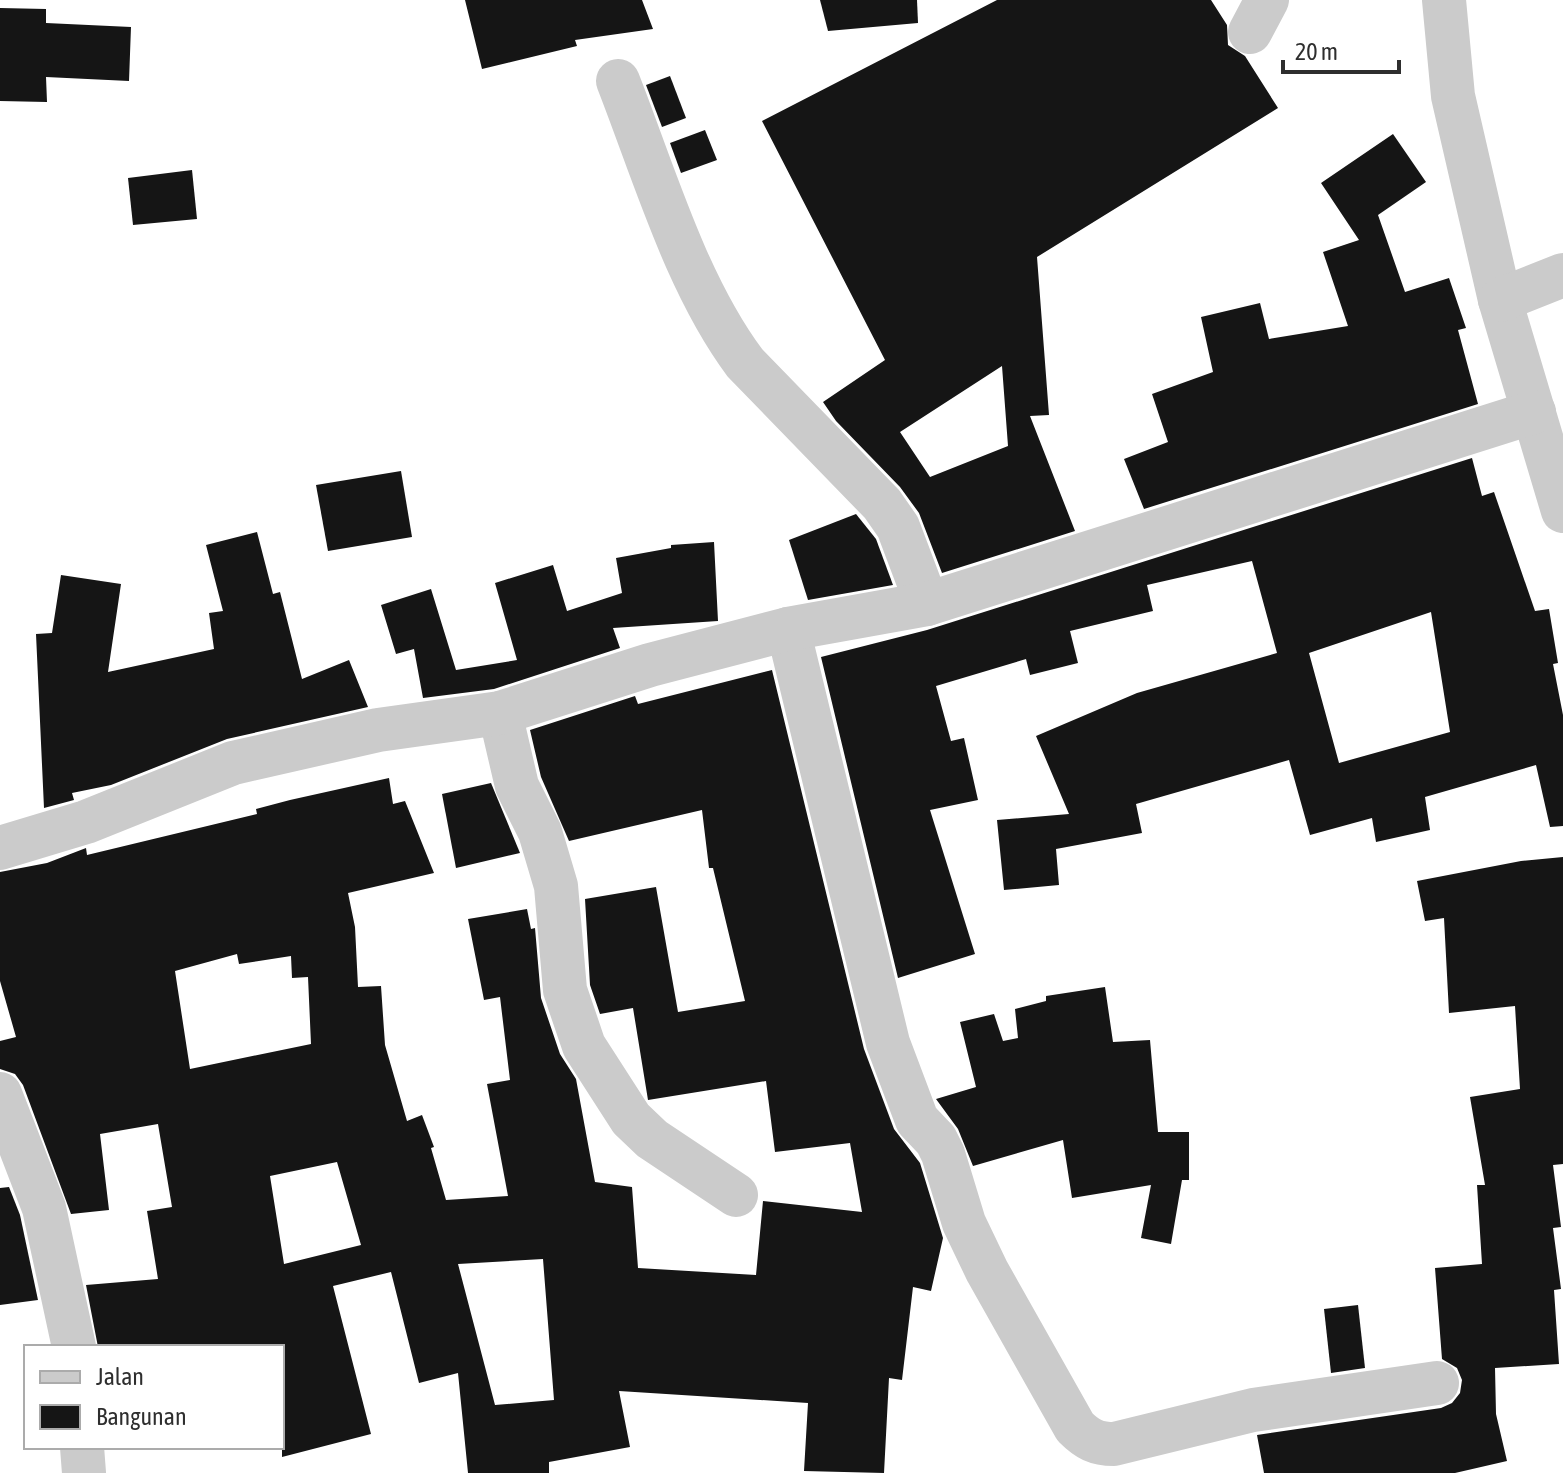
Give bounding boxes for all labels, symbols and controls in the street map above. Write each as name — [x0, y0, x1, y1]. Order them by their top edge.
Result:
scale bar — [1283, 24, 1399, 74]
text: 20 m — [1295, 38, 1338, 65]
legend — [24, 1345, 284, 1449]
text: Jalan — [96, 1363, 144, 1390]
text: Bangunan — [96, 1403, 187, 1430]

